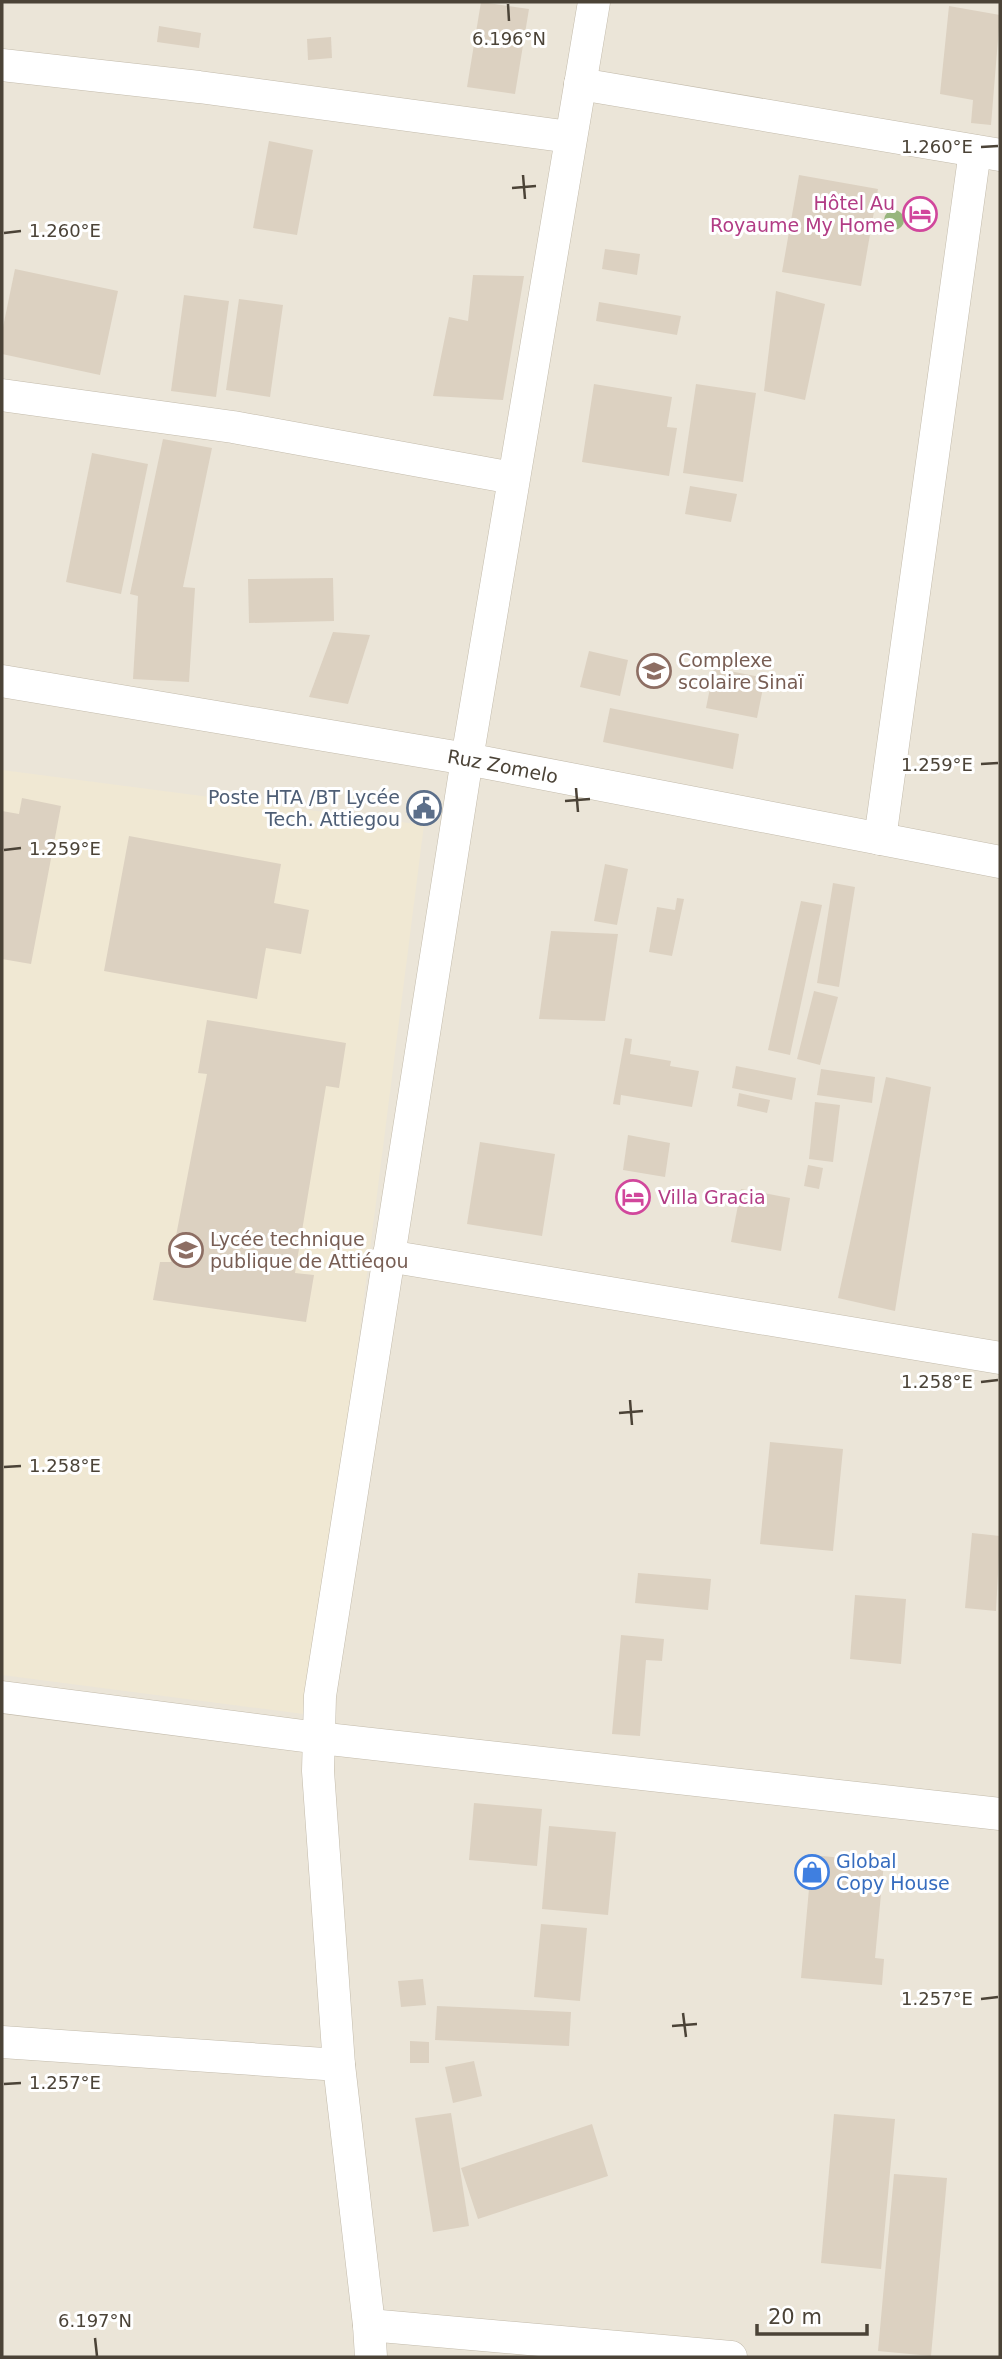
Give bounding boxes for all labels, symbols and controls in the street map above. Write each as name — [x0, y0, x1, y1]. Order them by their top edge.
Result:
text: 6.196°N — [472, 28, 546, 49]
text: 1.260°E — [901, 136, 973, 157]
place label: Hôtel Au Royaume My Home — [710, 192, 895, 236]
hotel icon: Hôtel Au Royaume My Home — [901, 195, 939, 233]
text: 1.260°E — [29, 220, 101, 241]
place label: Complexe scolaire Sinaï — [678, 649, 804, 693]
school or university icon: Complexe scolaire Sinaï — [635, 652, 673, 690]
street label: Ruz Zomelo — [446, 745, 560, 787]
text: 1.259°E — [901, 754, 973, 775]
place label: Poste HTA /BT Lycée Tech. Attiegou — [208, 786, 400, 830]
public building icon: Poste HTA /BT Lycée Tech. Attiegou — [405, 789, 443, 827]
text: 1.259°E — [29, 838, 101, 859]
hotel icon: Villa Gracia — [614, 1178, 652, 1216]
place label: Villa Gracia — [658, 1186, 766, 1208]
place label: Lycée technique publique de Attiéqou — [210, 1228, 409, 1272]
school or university icon: Lycée technique publique de Attiéqou — [167, 1231, 205, 1269]
text: 1.258°E — [901, 1371, 973, 1392]
text: 1.258°E — [29, 1455, 101, 1476]
place label: Global Copy House — [836, 1850, 950, 1894]
shop icon: Global Copy House — [793, 1853, 831, 1891]
text: 1.257°E — [901, 1988, 973, 2009]
text: 1.257°E — [29, 2072, 101, 2093]
scale bar — [757, 2292, 867, 2336]
text: 20 m — [768, 2305, 822, 2329]
text: 6.197°N — [58, 2310, 132, 2331]

